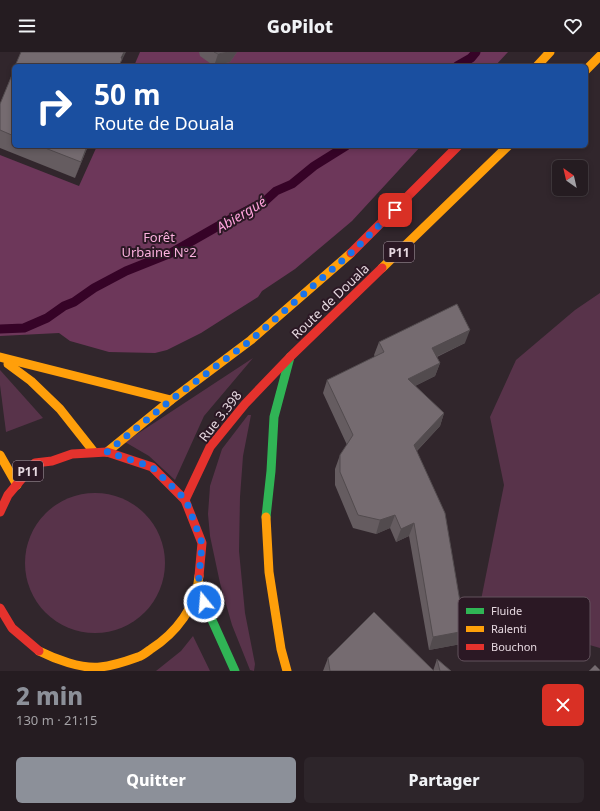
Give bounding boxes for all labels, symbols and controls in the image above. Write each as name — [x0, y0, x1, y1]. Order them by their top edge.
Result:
text: GoPilot — [267, 14, 333, 38]
icon: menu — [16, 15, 38, 37]
icon: heart — [562, 15, 584, 37]
text: 50 m — [94, 75, 161, 113]
icon: right — [28, 80, 80, 132]
text: Route de Douala — [94, 111, 234, 135]
north arrow — [552, 160, 588, 196]
map controls — [552, 160, 588, 196]
water label: Abiergué — [212, 192, 270, 237]
pin — [378, 193, 412, 227]
icon: arrive — [384, 199, 406, 221]
park label: Forêt Urbaine N°2 — [121, 228, 197, 261]
road number: P11 — [384, 242, 414, 262]
street label: Route de Douala — [287, 259, 373, 343]
street label: Rue 3.398 — [194, 387, 246, 445]
road number: P11 — [13, 461, 43, 481]
position arrow — [183, 581, 225, 623]
legend — [458, 597, 590, 661]
text: Fluide — [491, 603, 522, 618]
text: Ralenti — [491, 621, 527, 636]
text: Bouchon — [491, 639, 537, 654]
text: 2 min — [16, 679, 83, 712]
button: close — [542, 684, 584, 726]
text: 130 m · 21:15 — [16, 711, 97, 729]
button: Quitter — [16, 757, 296, 803]
button: Partager — [304, 757, 584, 803]

